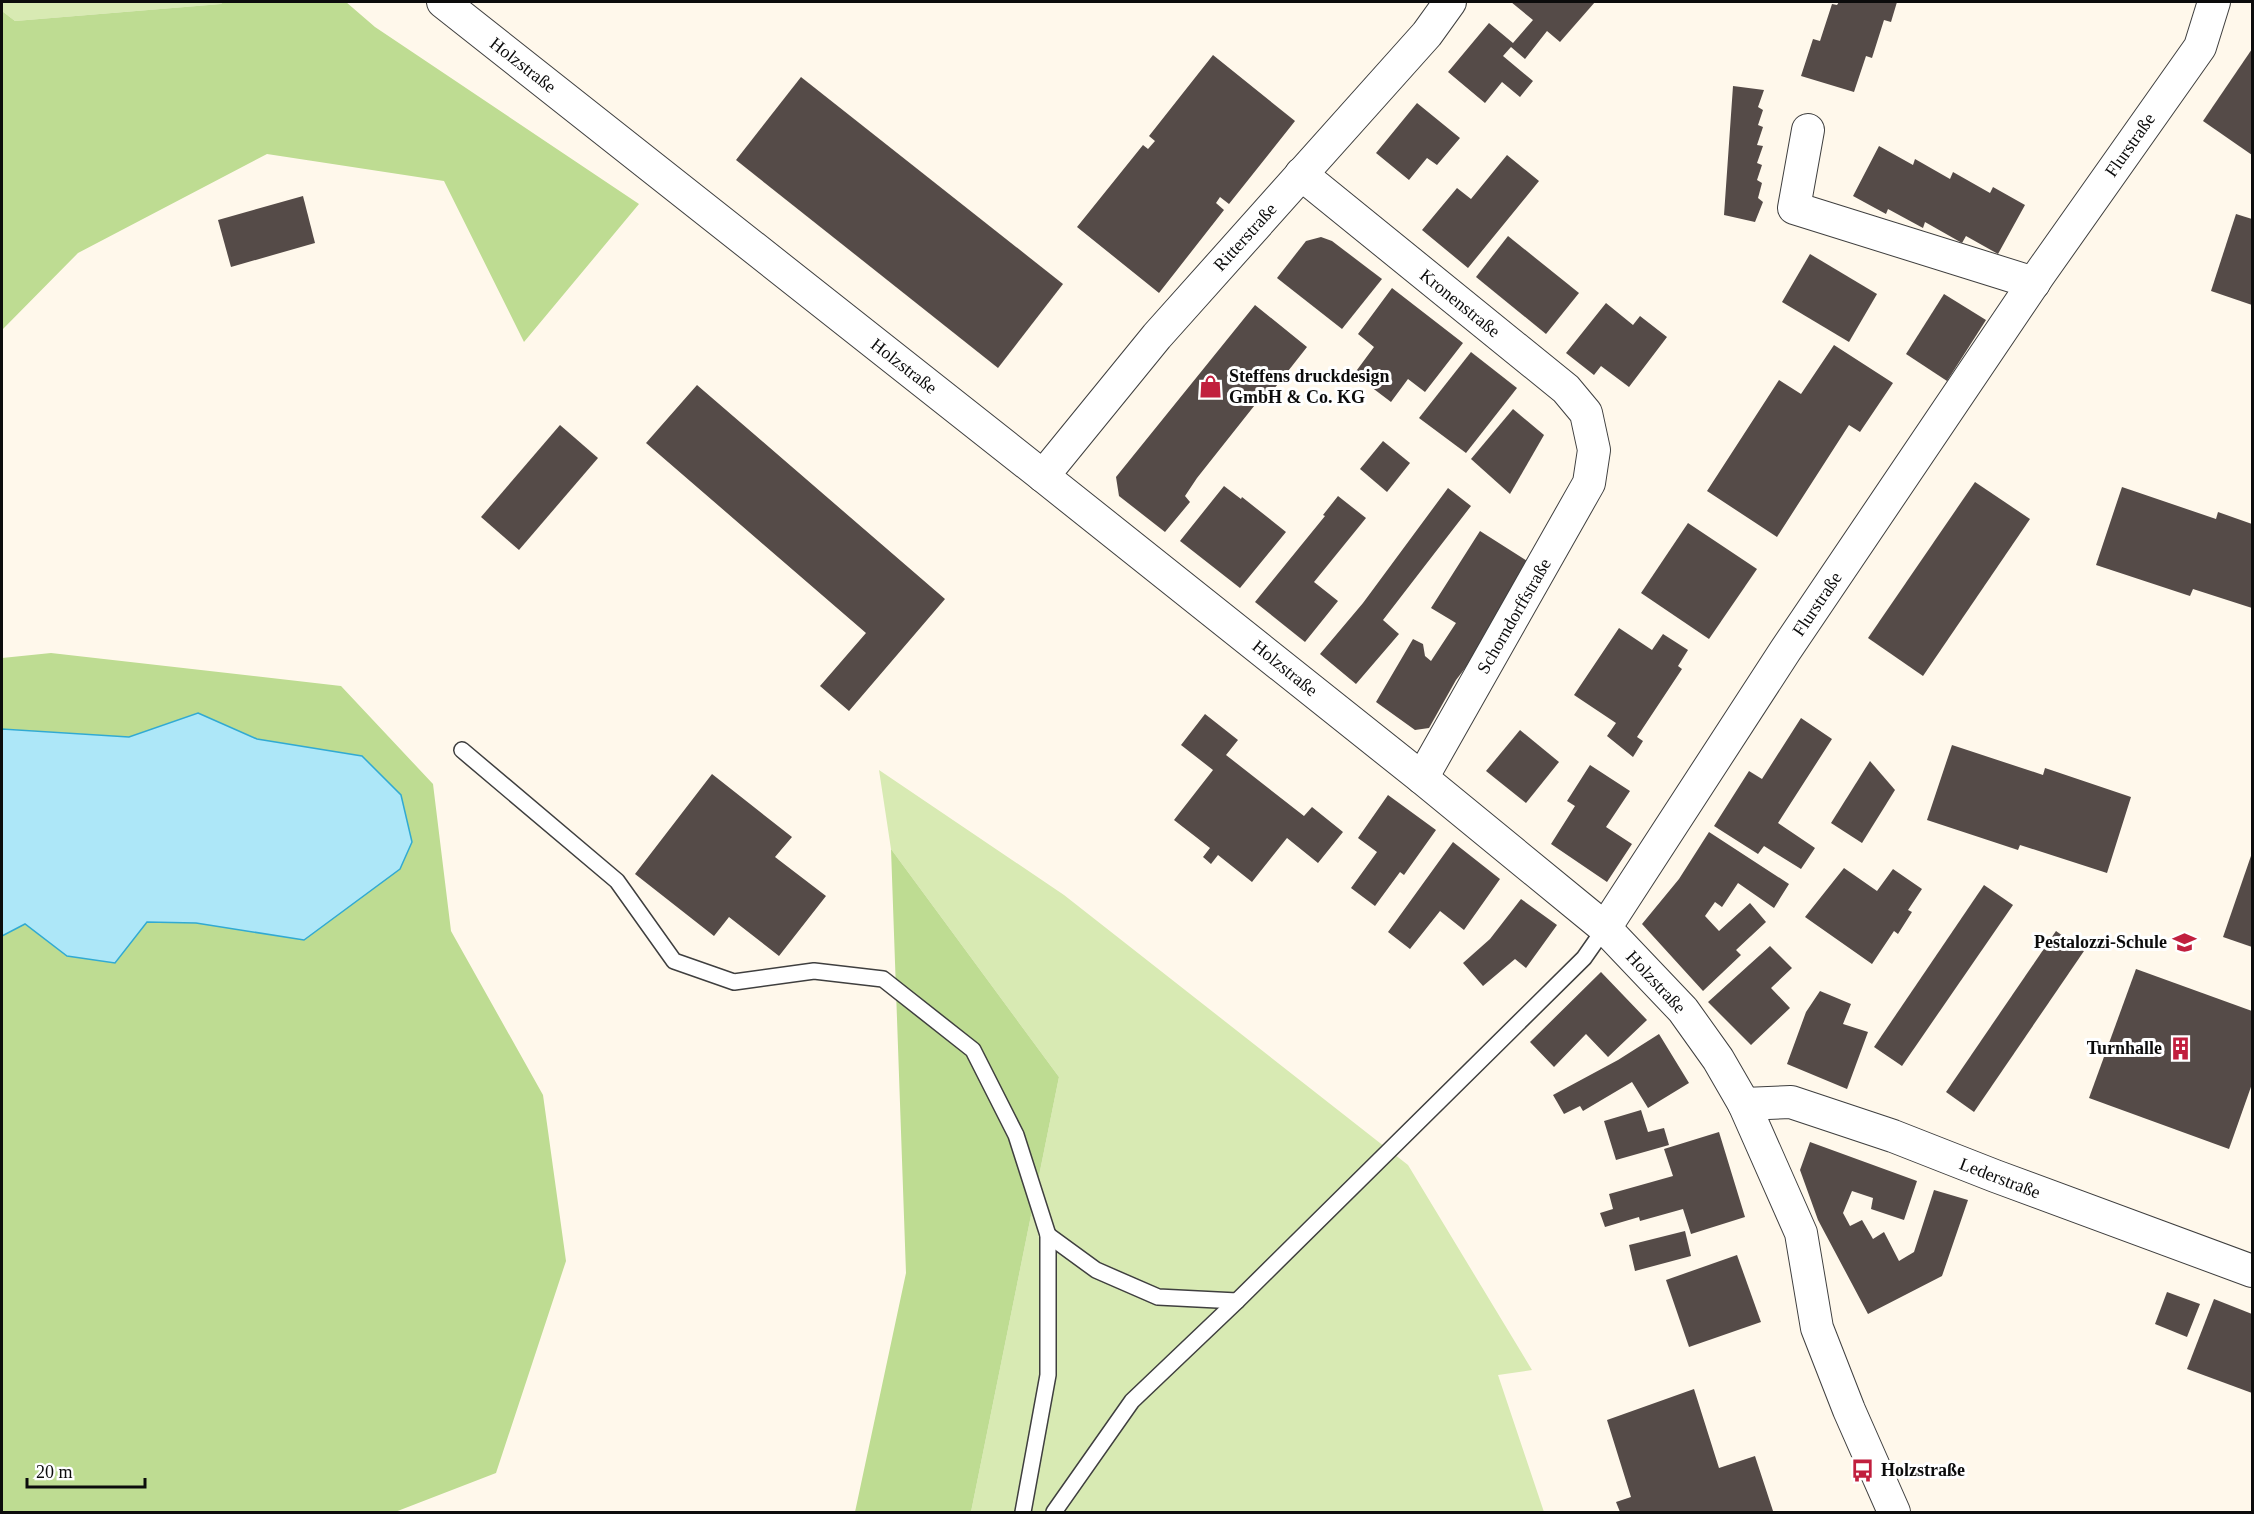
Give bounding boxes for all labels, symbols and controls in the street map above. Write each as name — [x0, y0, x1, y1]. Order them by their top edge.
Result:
street label: Holzstraße — [486, 33, 560, 97]
street label: Flurstraße — [2101, 109, 2159, 181]
street label: Ritterstraße — [1209, 199, 1281, 275]
street label: Kronenstraße — [1416, 265, 1504, 341]
street label: Holzstraße — [867, 334, 941, 398]
place label: Steffens druckdesign GmbH & Co. KG — [1229, 366, 1390, 407]
shop icon: Steffens druckdesign GmbH & Co. KG — [1198, 373, 1224, 399]
street label: Schorndorffstraße — [1473, 555, 1555, 677]
street label: Flurstraße — [1788, 568, 1846, 640]
street label: Holzstraße — [1248, 636, 1322, 700]
school or university icon: Pestalozzi-Schule — [2172, 929, 2198, 955]
place label: Pestalozzi-Schule — [2034, 932, 2167, 952]
street label: Holzstraße — [1622, 947, 1690, 1017]
building icon: Turnhalle — [2167, 1035, 2193, 1061]
place label: Turnhalle — [2087, 1038, 2162, 1058]
street label: Lederstraße — [1957, 1153, 2043, 1203]
scale bar — [27, 1451, 146, 1489]
bus stop icon: Holzstraße — [1850, 1457, 1876, 1483]
place label: Holzstraße — [1881, 1460, 1965, 1480]
text: 20 m — [36, 1462, 73, 1482]

